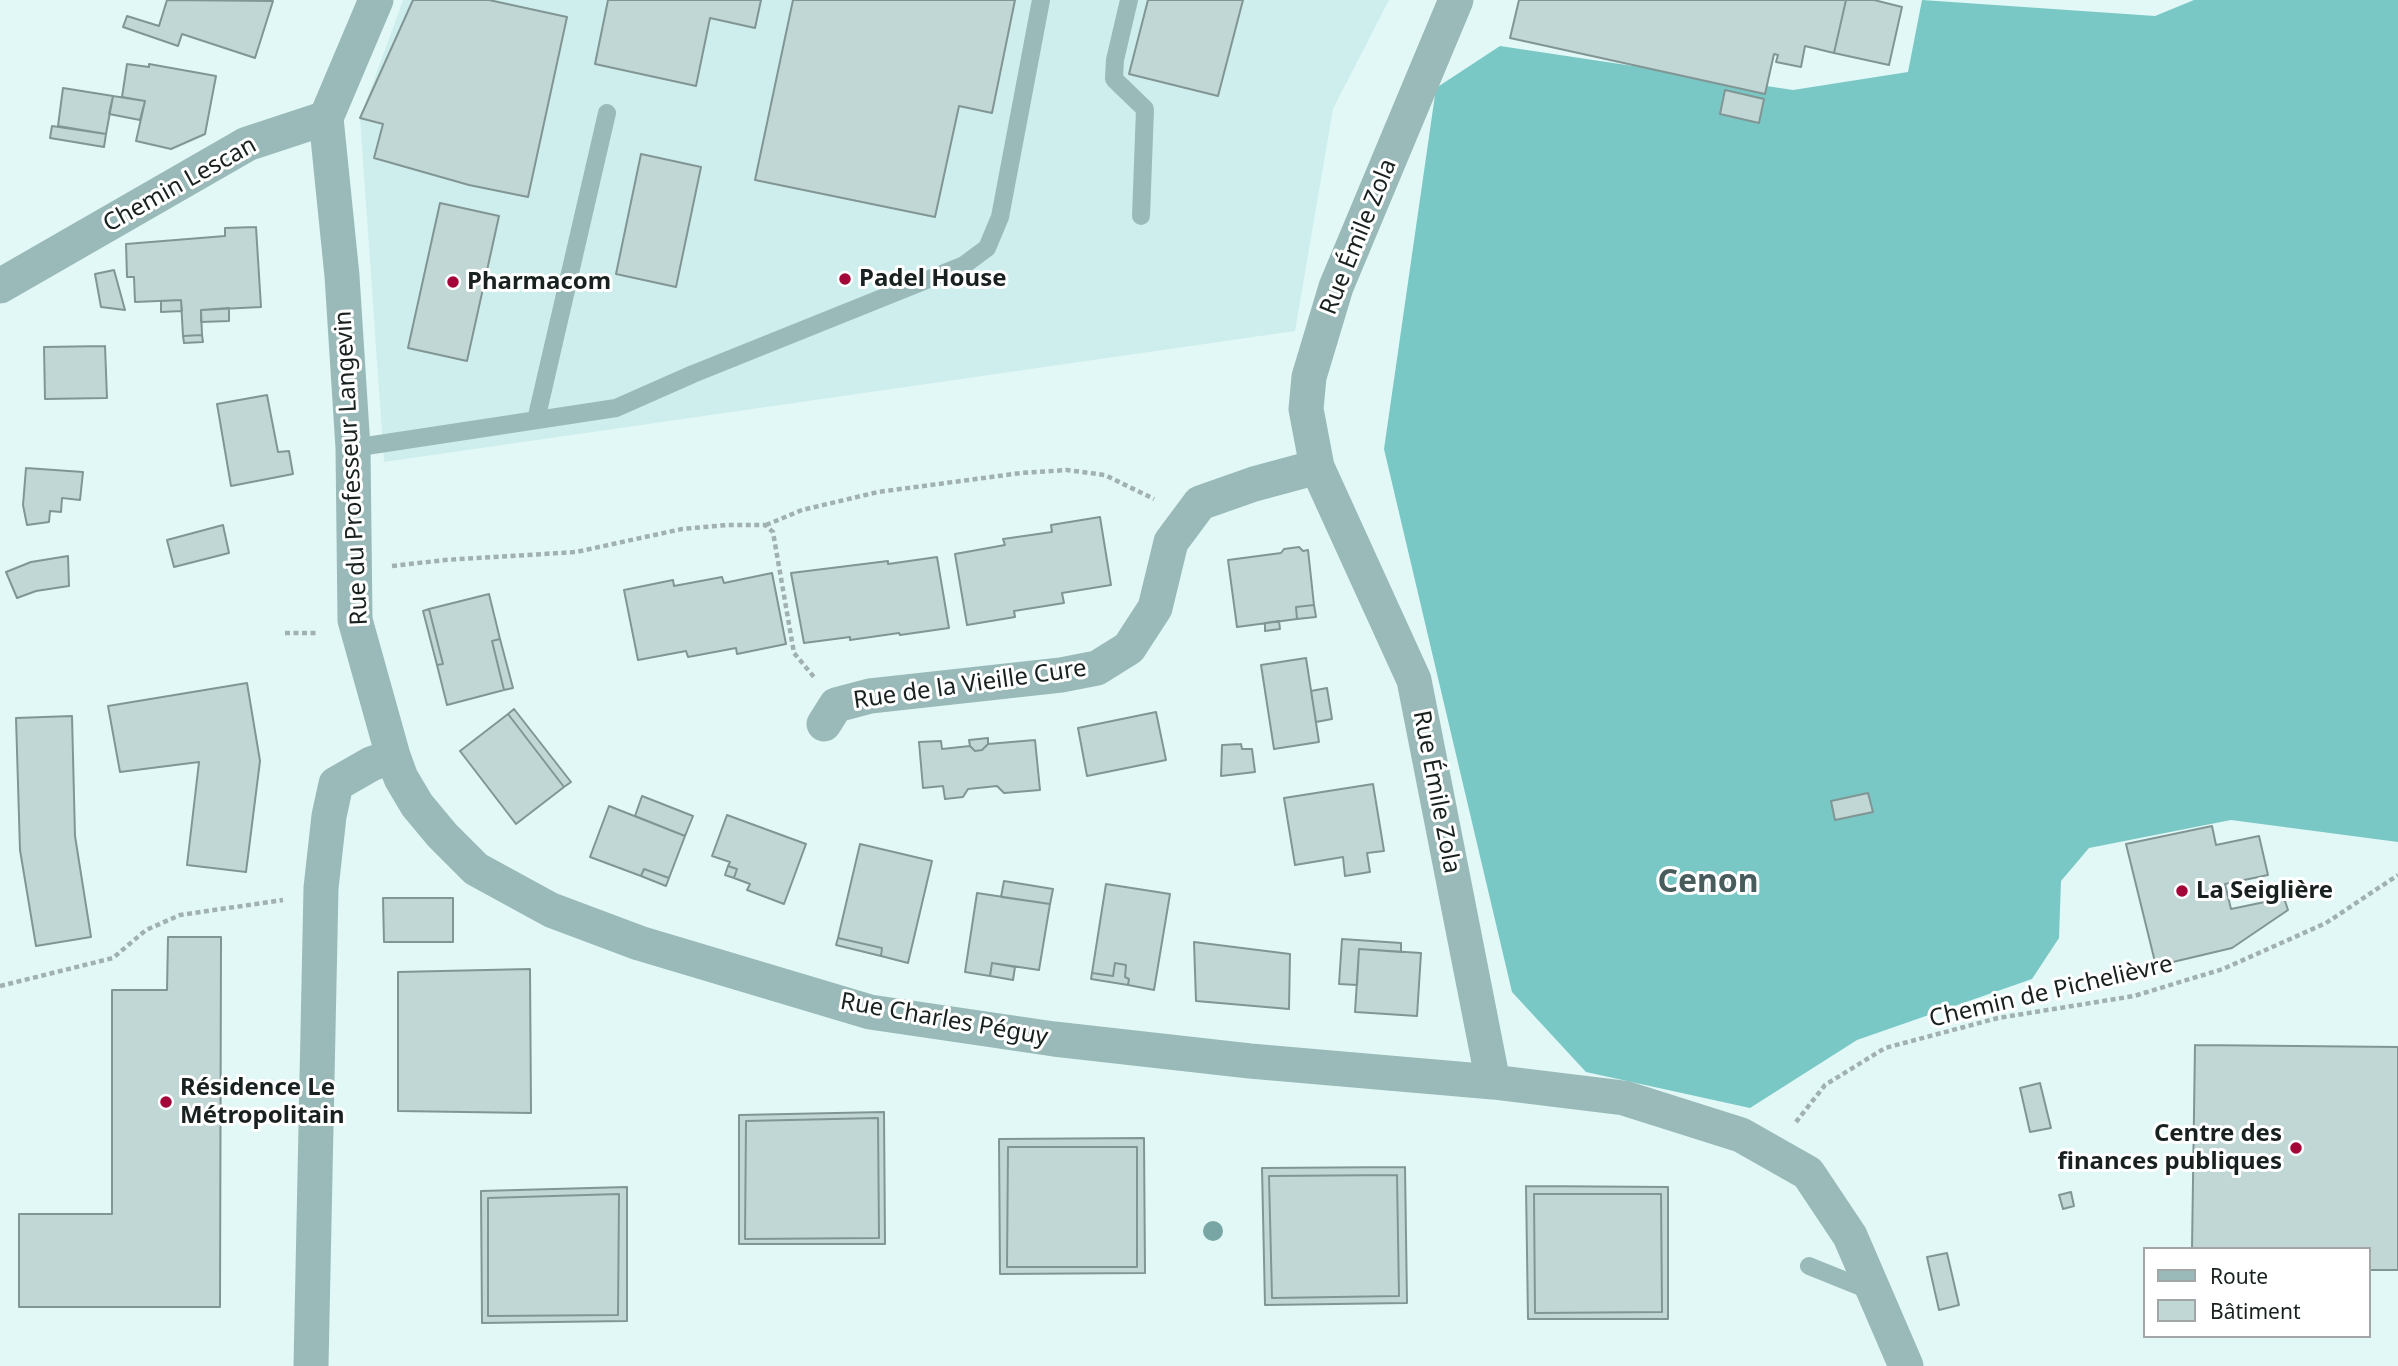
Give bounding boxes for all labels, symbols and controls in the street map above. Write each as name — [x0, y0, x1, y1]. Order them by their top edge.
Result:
street label: Chemin Lescan — [98, 131, 262, 239]
street label: Rue Émile Zola — [1315, 155, 1403, 319]
place label: Padel House — [859, 265, 1007, 293]
place label: Pharmacom — [467, 268, 611, 296]
marker: Padel House — [837, 271, 853, 287]
marker: Pharmacom — [445, 274, 461, 290]
street label: Rue du Professeur Langevin — [329, 310, 375, 626]
street label: Rue de la Vieille Cure — [851, 654, 1089, 716]
street label: Rue Émile Zola — [1406, 708, 1466, 876]
district label: Cenon — [1657, 864, 1759, 902]
place label: La Seiglière — [2196, 877, 2333, 905]
marker: La Seiglière — [2174, 883, 2190, 899]
street label: Chemin de Pichelièvre — [1926, 950, 2176, 1034]
street label: Rue Charles Péguy — [838, 988, 1050, 1052]
place label: Résidence Le Métropolitain — [180, 1074, 345, 1130]
marker: Résidence Le Métropolitain — [158, 1094, 174, 1110]
place label: Centre des finances publiques — [2058, 1120, 2282, 1176]
marker: Centre des finances publiques — [2288, 1140, 2304, 1156]
legend — [2142, 1247, 2370, 1338]
text: Route — [2210, 1262, 2268, 1290]
text: Bâtiment — [2210, 1297, 2300, 1325]

